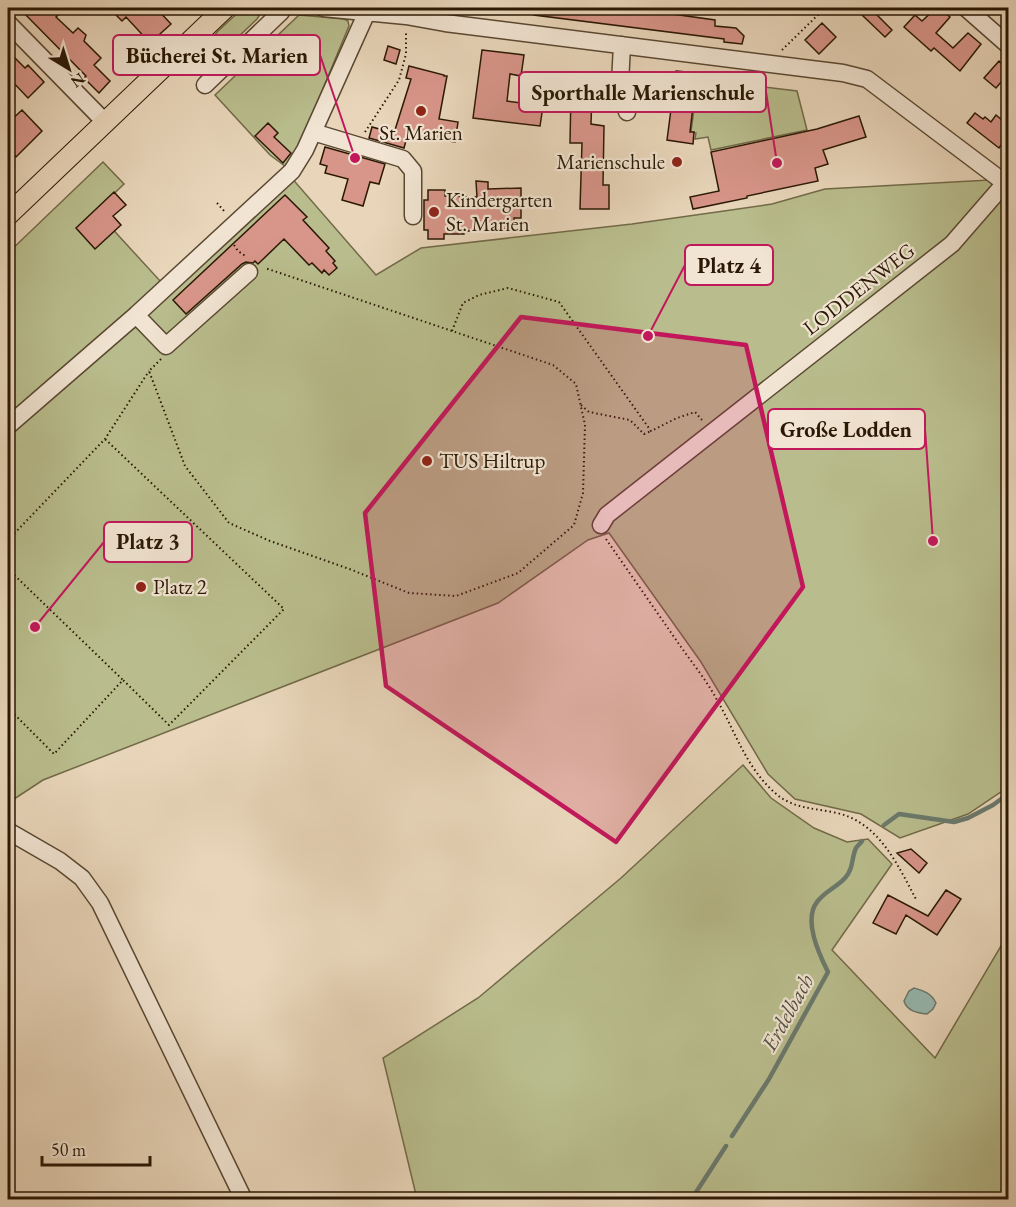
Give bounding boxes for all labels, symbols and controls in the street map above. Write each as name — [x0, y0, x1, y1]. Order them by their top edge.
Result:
callout: Bücherei St. Marien — [113, 35, 320, 75]
north arrow — [39, 39, 99, 99]
text: Bücherei St. Marien — [126, 41, 309, 70]
text: N — [66, 68, 89, 93]
callout: Sporthalle Marienschule — [519, 72, 766, 112]
text: Sporthalle Marienschule — [532, 78, 754, 107]
marker: St. Marien — [414, 104, 428, 118]
place label: St. Marien — [379, 119, 463, 146]
place label: Marienschule — [556, 148, 665, 175]
marker: Marienschule — [670, 155, 684, 169]
place label: Kindergarten St. Marien — [446, 186, 553, 237]
marker: Kindergarten St. Marien — [427, 205, 441, 219]
street label: LODDENWEG — [797, 236, 920, 341]
callout: Platz 4 — [685, 245, 773, 285]
text: Platz 4 — [697, 251, 761, 280]
callout: Große Lodden — [768, 409, 925, 449]
text: Große Lodden — [780, 415, 913, 444]
place label: TUS Hiltrup — [439, 447, 545, 474]
marker: TUS Hiltrup — [420, 454, 434, 468]
callout: Platz 3 — [104, 522, 192, 562]
text: Platz 3 — [116, 527, 180, 556]
place label: Platz 2 — [153, 573, 207, 600]
marker: Platz 2 — [134, 580, 148, 594]
water label: Erdelbach — [754, 969, 820, 1057]
scale bar — [42, 1129, 150, 1167]
text: 50 m — [51, 1138, 86, 1161]

